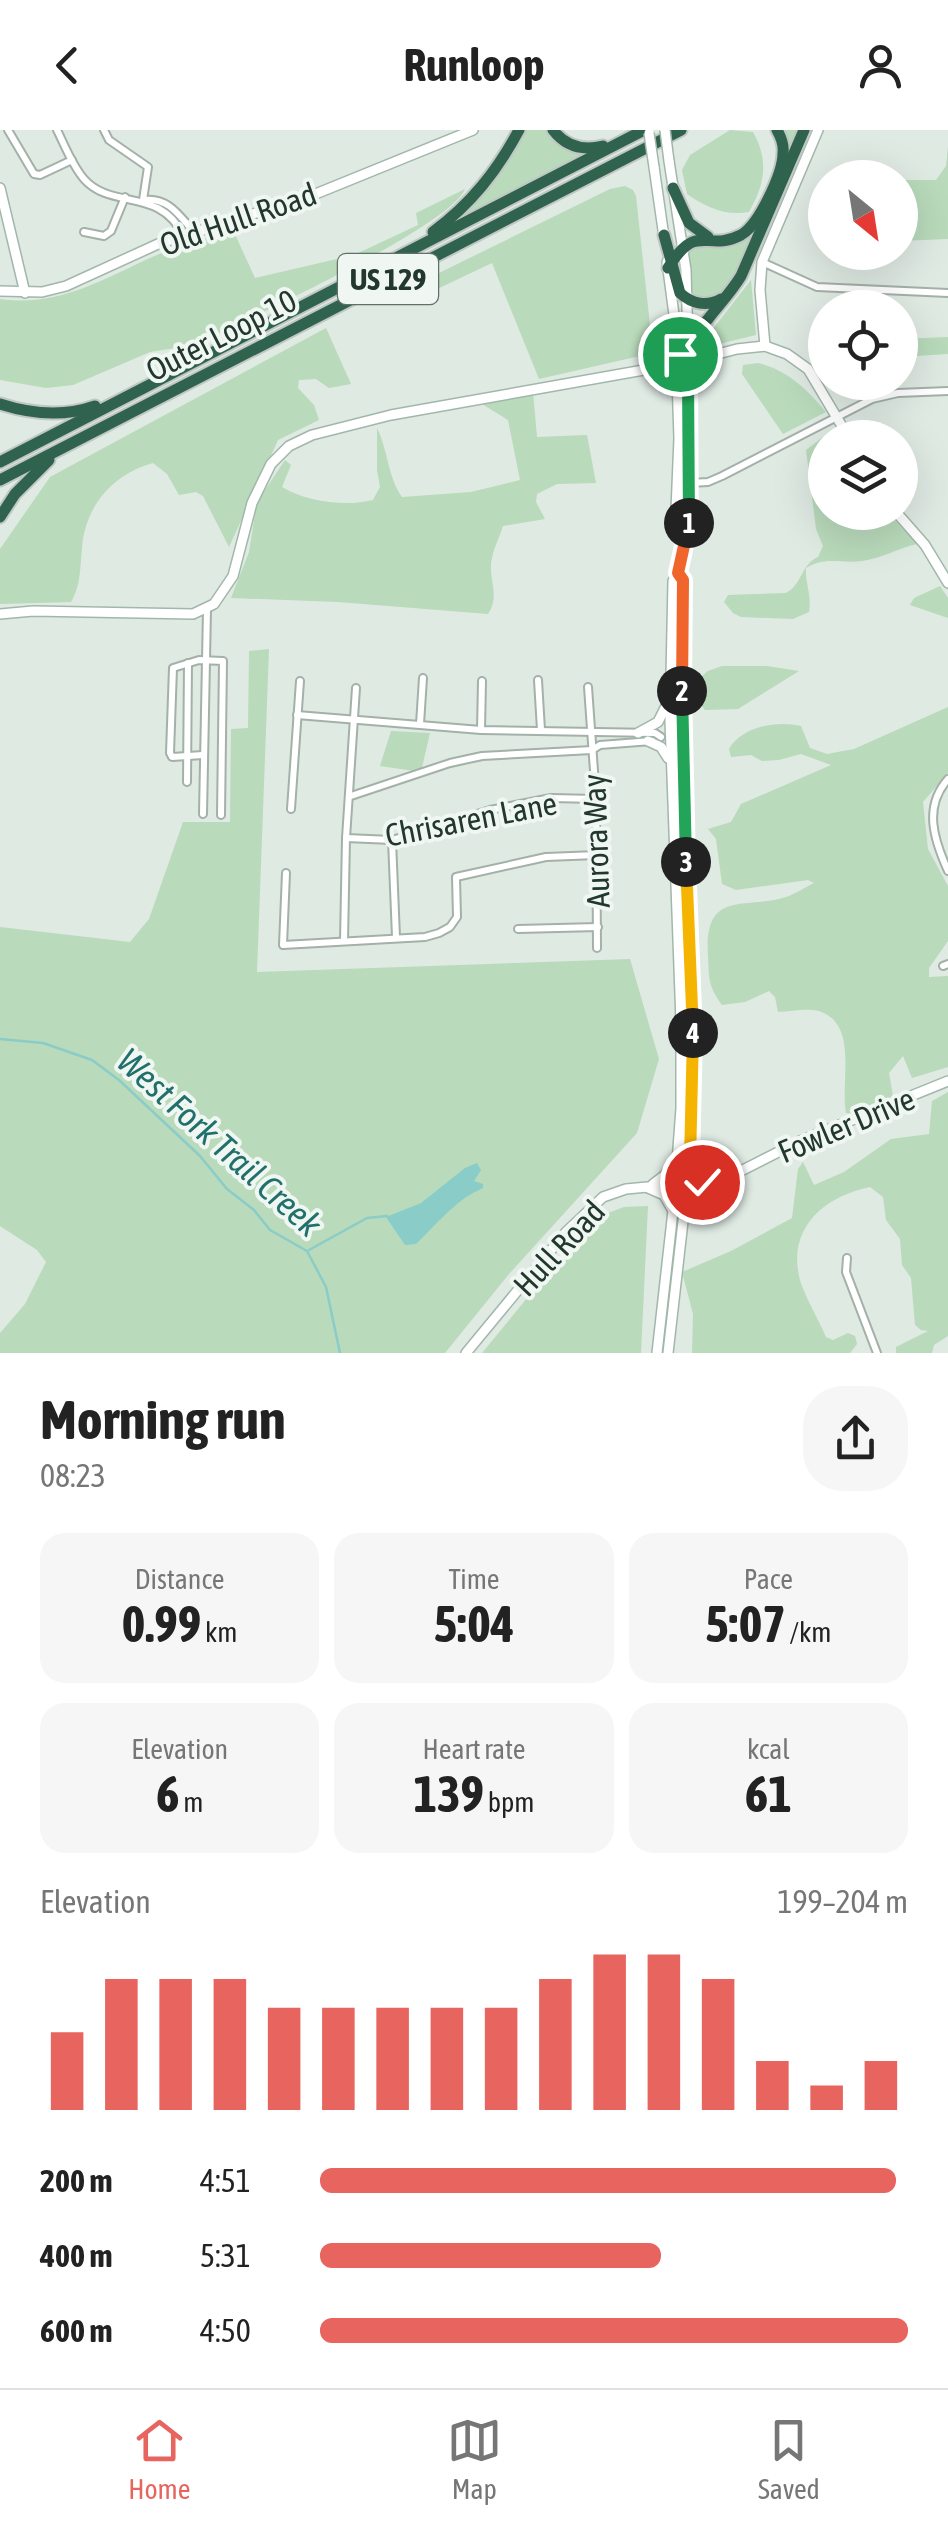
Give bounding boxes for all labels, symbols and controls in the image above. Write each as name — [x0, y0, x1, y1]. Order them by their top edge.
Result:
icon: back — [40, 38, 95, 93]
icon: person — [853, 38, 908, 93]
text: Runloop — [403, 39, 545, 91]
north arrow — [808, 160, 918, 270]
map controls — [808, 160, 918, 530]
street label: Old Hull Road — [155, 175, 321, 263]
road number: US 129 — [338, 254, 438, 304]
street label: Outer Loop 10 — [140, 281, 302, 389]
button: locate — [808, 290, 918, 400]
pin — [638, 312, 723, 397]
icon: arrive — [653, 327, 708, 382]
button: layers — [808, 420, 918, 530]
pin: 1 — [664, 498, 714, 548]
text: 1 — [682, 507, 696, 539]
pin: 2 — [657, 666, 707, 716]
text: 2 — [675, 675, 689, 707]
street label: Aurora Way — [575, 773, 617, 909]
street label: Chrisaren Lane — [382, 784, 560, 854]
pin: 3 — [661, 837, 711, 887]
text: 3 — [679, 846, 693, 878]
pin: 4 — [668, 1008, 718, 1058]
text: 4 — [686, 1017, 700, 1049]
water label: West Fork Trail Creek — [110, 1040, 331, 1244]
street label: Fowler Drive — [772, 1080, 920, 1170]
pin — [660, 1140, 745, 1225]
icon: check — [675, 1155, 730, 1210]
street label: Hull Road — [506, 1193, 612, 1303]
button: share — [803, 1386, 908, 1491]
text: Morning run — [40, 1388, 286, 1451]
text: 08:23 — [40, 1457, 106, 1494]
text: Distance — [135, 1563, 225, 1595]
text: Time — [448, 1563, 500, 1595]
text: Pace — [744, 1563, 793, 1595]
text: 0.99 — [122, 1595, 201, 1653]
text: 5:04 — [434, 1595, 514, 1653]
text: 5:07 — [705, 1595, 786, 1653]
text: km — [201, 1616, 238, 1648]
text: /km — [786, 1616, 831, 1648]
text: Elevation — [131, 1733, 228, 1765]
text: Heart rate — [422, 1733, 526, 1765]
text: kcal — [747, 1733, 790, 1765]
text: 6 — [156, 1765, 179, 1823]
text: 139 — [413, 1765, 484, 1823]
text: 61 — [745, 1765, 792, 1823]
text: m — [179, 1786, 203, 1818]
text: bpm — [484, 1786, 535, 1818]
text: Elevation — [40, 1883, 151, 1920]
text: 199–204 m — [778, 1883, 908, 1920]
text: 200 m — [40, 2162, 113, 2199]
text: 4:51 — [200, 2162, 251, 2199]
text: 400 m — [40, 2237, 113, 2274]
text: 5:31 — [200, 2237, 251, 2274]
text: 600 m — [40, 2312, 113, 2349]
text: 4:50 — [200, 2312, 251, 2349]
tab: Home — [128, 2413, 190, 2505]
tab: Map — [447, 2413, 502, 2505]
tab: Saved — [758, 2413, 820, 2505]

